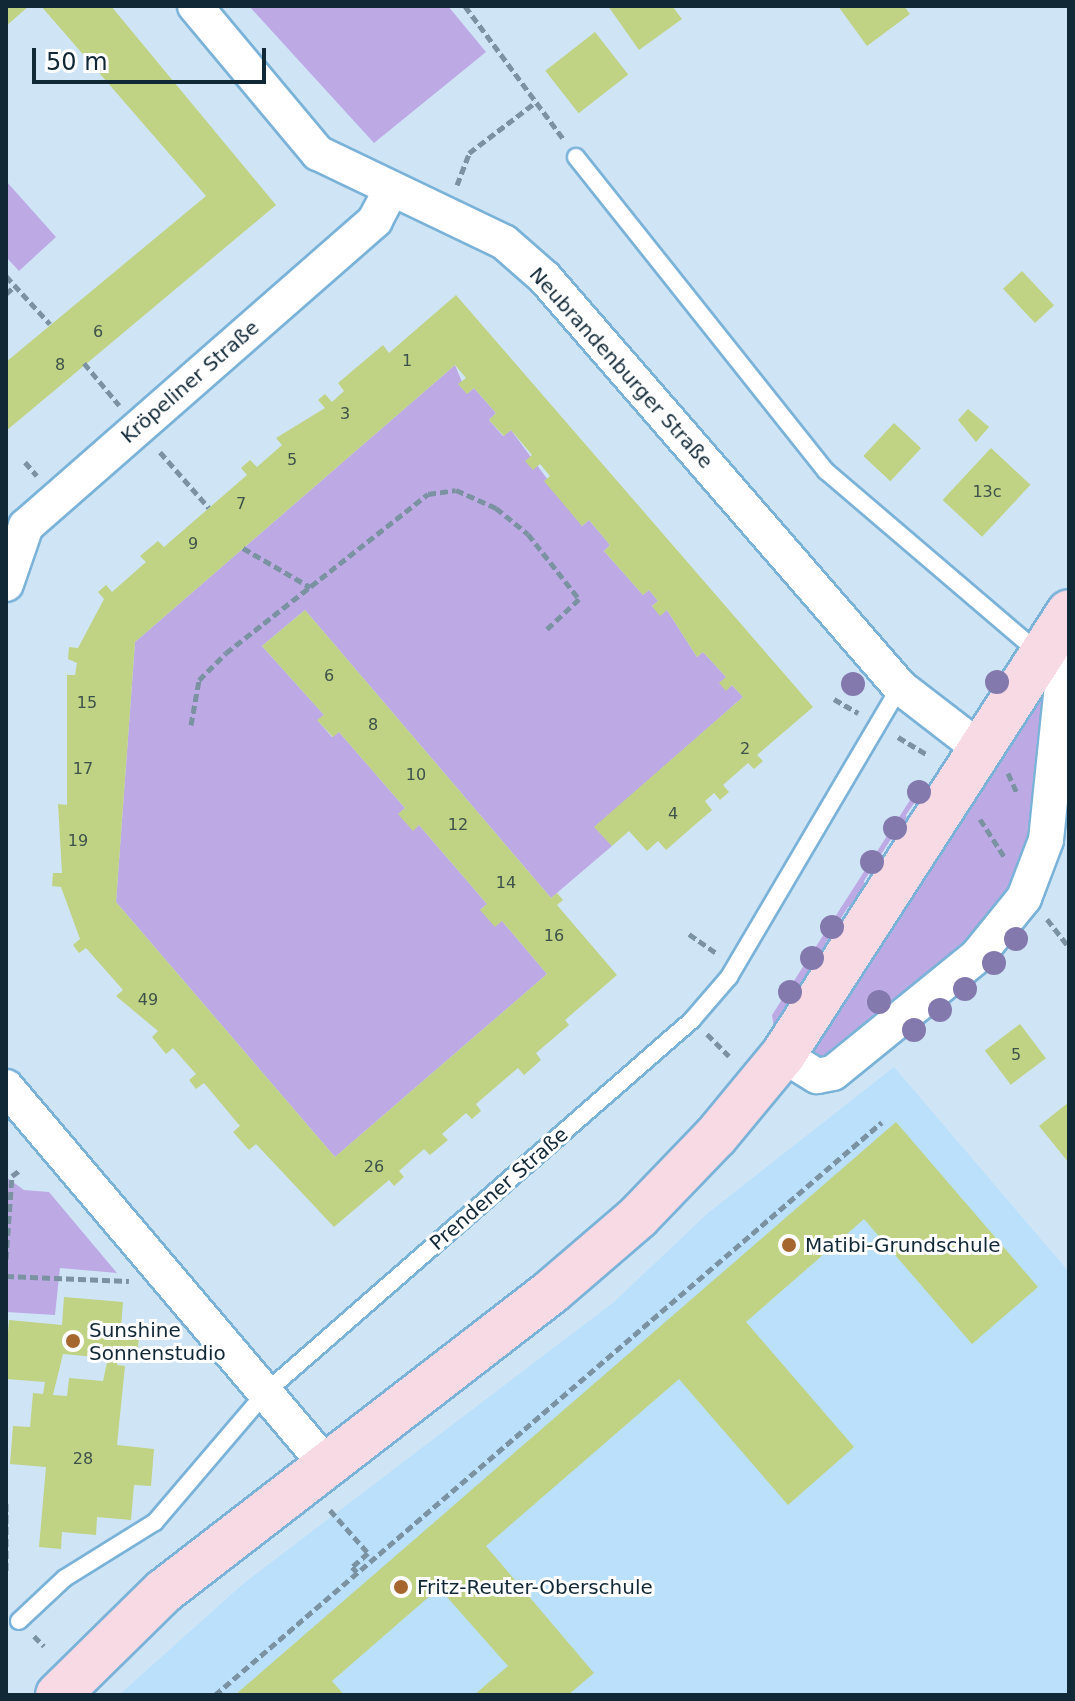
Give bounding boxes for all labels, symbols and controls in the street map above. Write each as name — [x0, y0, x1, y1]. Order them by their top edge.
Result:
scale bar — [36, 32, 270, 82]
text: 50 m — [46, 48, 108, 76]
street label: Neubrandenburger Straße — [524, 263, 718, 473]
street label: Kröpeliner Straße — [116, 316, 264, 448]
house number: 6 — [93, 322, 103, 342]
house number: 1 — [402, 351, 412, 371]
house number: 8 — [55, 355, 65, 375]
house number: 3 — [340, 404, 350, 424]
house number: 5 — [287, 450, 297, 470]
house number: 13c — [972, 482, 1002, 502]
house number: 7 — [236, 494, 246, 514]
house number: 9 — [188, 534, 198, 554]
house number: 6 — [324, 666, 334, 686]
house number: 15 — [77, 693, 97, 713]
house number: 8 — [368, 715, 378, 735]
house number: 2 — [740, 739, 750, 759]
house number: 17 — [73, 759, 93, 779]
house number: 10 — [406, 765, 426, 785]
house number: 4 — [668, 804, 678, 824]
house number: 12 — [448, 815, 468, 835]
house number: 19 — [68, 831, 88, 851]
house number: 14 — [496, 873, 516, 893]
house number: 16 — [544, 926, 564, 946]
house number: 49 — [138, 990, 158, 1010]
house number: 5 — [1011, 1045, 1021, 1065]
street label: Prendener Straße — [425, 1123, 573, 1255]
house number: 26 — [364, 1157, 384, 1177]
place label: Matibi-Grundschule — [805, 1233, 1001, 1257]
marker: Matibi-Grundschule — [780, 1236, 798, 1254]
place label: Sunshine Sonnenstudio — [89, 1318, 226, 1365]
marker: Sunshine Sonnenstudio — [64, 1332, 82, 1350]
house number: 28 — [73, 1449, 93, 1469]
place label: Fritz-Reuter-Oberschule — [417, 1575, 653, 1599]
marker: Fritz-Reuter-Oberschule — [392, 1578, 410, 1596]

